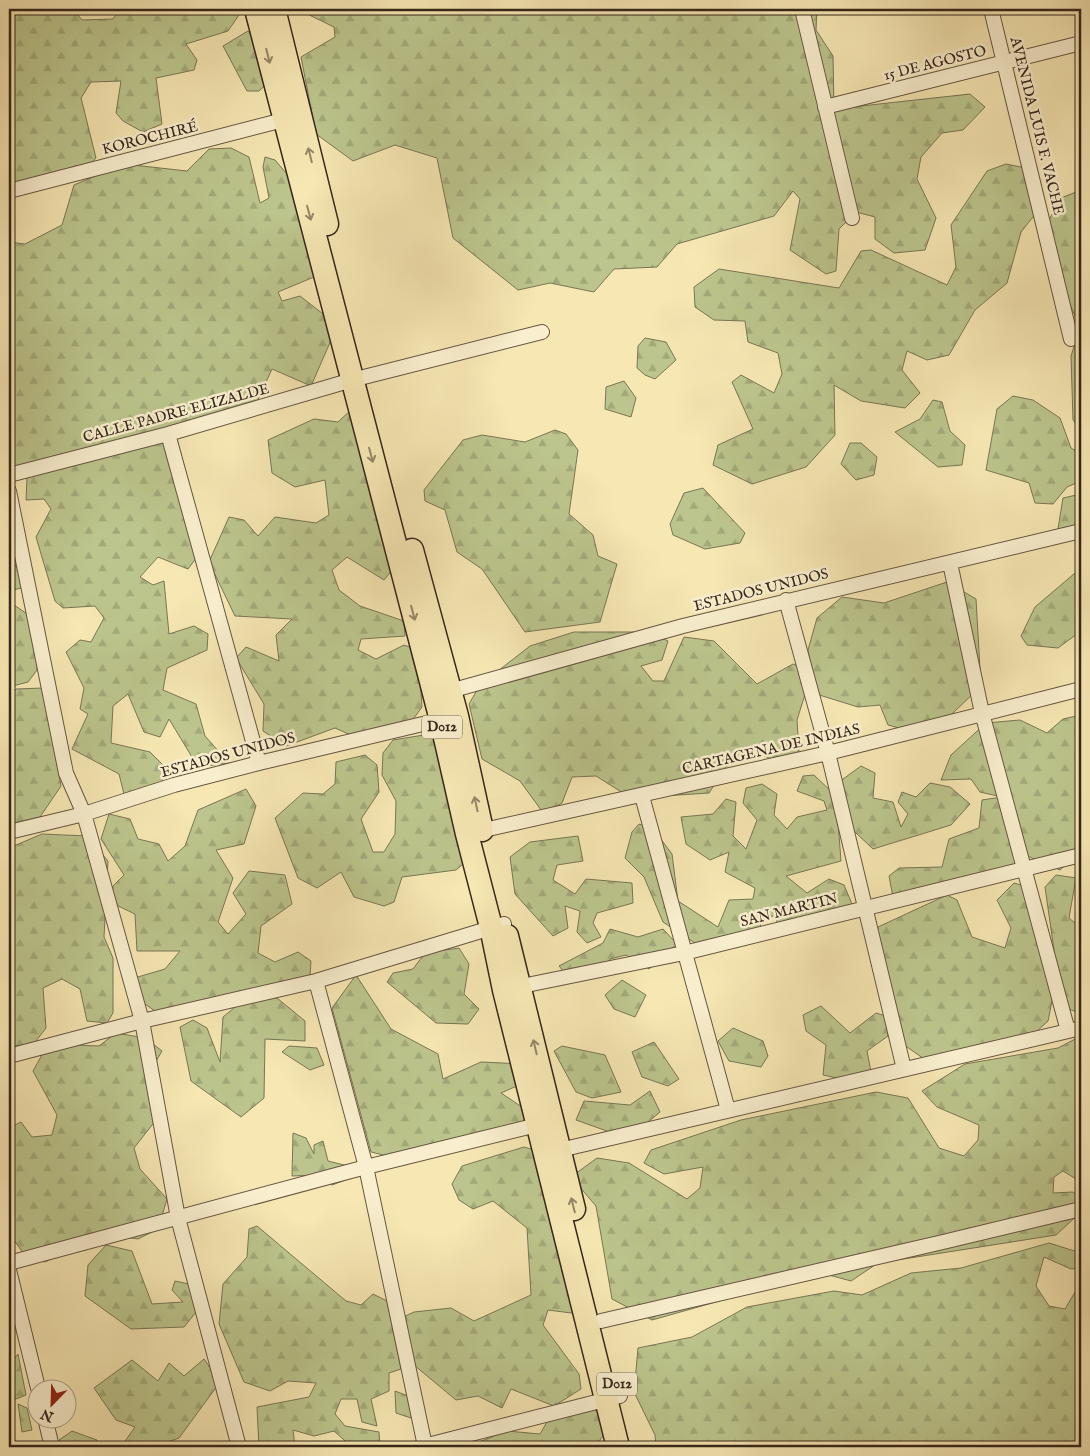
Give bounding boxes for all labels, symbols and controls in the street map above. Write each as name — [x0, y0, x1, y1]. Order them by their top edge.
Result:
street label: AVENIDA LUIS F. VACHE — [1005, 34, 1068, 217]
street label: 15 DE AGOSTO — [882, 41, 988, 85]
one-way arrow — [264, 48, 273, 64]
street label: KOROCHIRÉ — [100, 117, 200, 159]
one-way arrow — [305, 148, 314, 164]
one-way arrow — [304, 205, 314, 221]
street label: CALLE PADRE ELIZALDE — [81, 379, 271, 447]
one-way arrow — [367, 447, 377, 463]
street label: ESTADOS UNIDOS — [692, 564, 830, 616]
one-way arrow — [408, 604, 418, 620]
road number: D012 — [422, 716, 462, 739]
street label: CARTAGENA DE INDIAS — [680, 719, 862, 779]
street label: ESTADOS UNIDOS — [159, 728, 297, 782]
one-way arrow — [471, 797, 480, 813]
street label: SAN MARTIN — [738, 889, 840, 931]
one-way arrow — [530, 1040, 539, 1056]
one-way arrow — [568, 1198, 577, 1214]
road number: D012 — [597, 1372, 637, 1396]
north arrow — [28, 1378, 78, 1428]
text: N — [38, 1404, 57, 1426]

